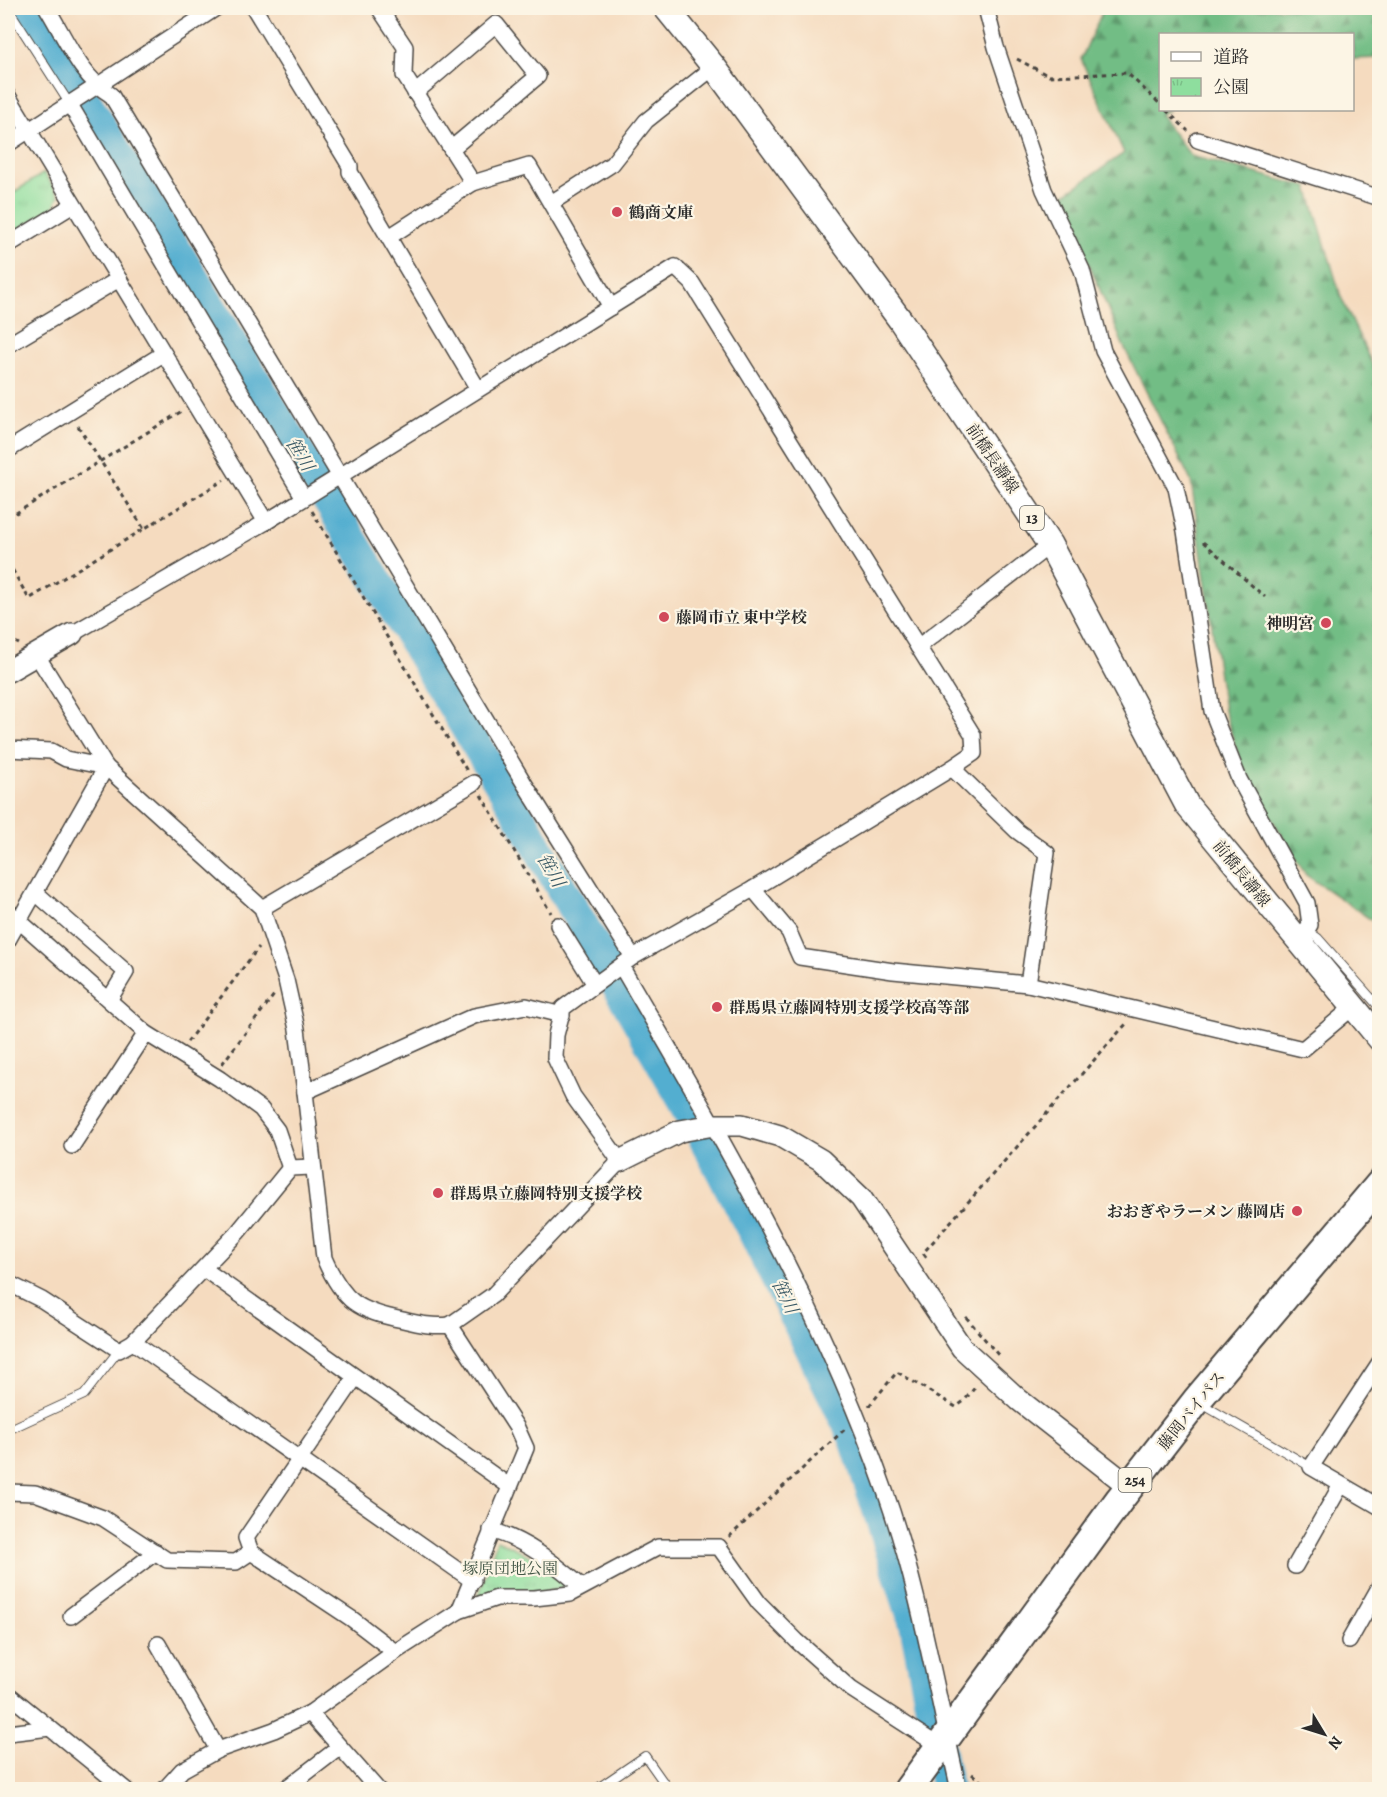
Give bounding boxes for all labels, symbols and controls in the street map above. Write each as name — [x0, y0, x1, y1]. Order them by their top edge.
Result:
legend — [1159, 33, 1354, 111]
text: 道路 — [1213, 45, 1249, 69]
text: 公園 — [1213, 75, 1249, 99]
place label: 鶴商文庫 — [629, 202, 693, 224]
marker: 鶴商文庫 — [610, 205, 624, 219]
street label: 前橋長瀞線 — [961, 419, 1024, 498]
water label: 笹川 — [280, 432, 321, 477]
road number: 13 — [1020, 506, 1044, 530]
place label: 藤岡市立 東中学校 — [676, 607, 808, 629]
marker: 藤岡市立 東中学校 — [657, 610, 671, 624]
place label: 神明宮 — [1266, 613, 1314, 635]
marker: 神明宮 — [1319, 616, 1333, 630]
street label: 前橋長瀞線 — [1207, 836, 1275, 912]
water label: 笹川 — [532, 848, 571, 893]
place label: 群馬県立藤岡特別支援学校高等部 — [729, 997, 970, 1019]
marker: 群馬県立藤岡特別支援学校高等部 — [710, 1000, 724, 1014]
place label: 群馬県立藤岡特別支援学校 — [450, 1183, 643, 1205]
marker: 群馬県立藤岡特別支援学校 — [431, 1186, 445, 1200]
place label: おおぎやラーメン 藤岡店 — [1107, 1201, 1285, 1223]
marker: おおぎやラーメン 藤岡店 — [1290, 1204, 1304, 1218]
water label: 笹川 — [766, 1275, 805, 1319]
street label: 藤岡バイパス — [1153, 1367, 1230, 1455]
road number: 254 — [1118, 1468, 1152, 1492]
park label: 塚原団地公園 — [462, 1558, 558, 1580]
north arrow — [1294, 1704, 1354, 1764]
text: N — [1323, 1731, 1347, 1754]

